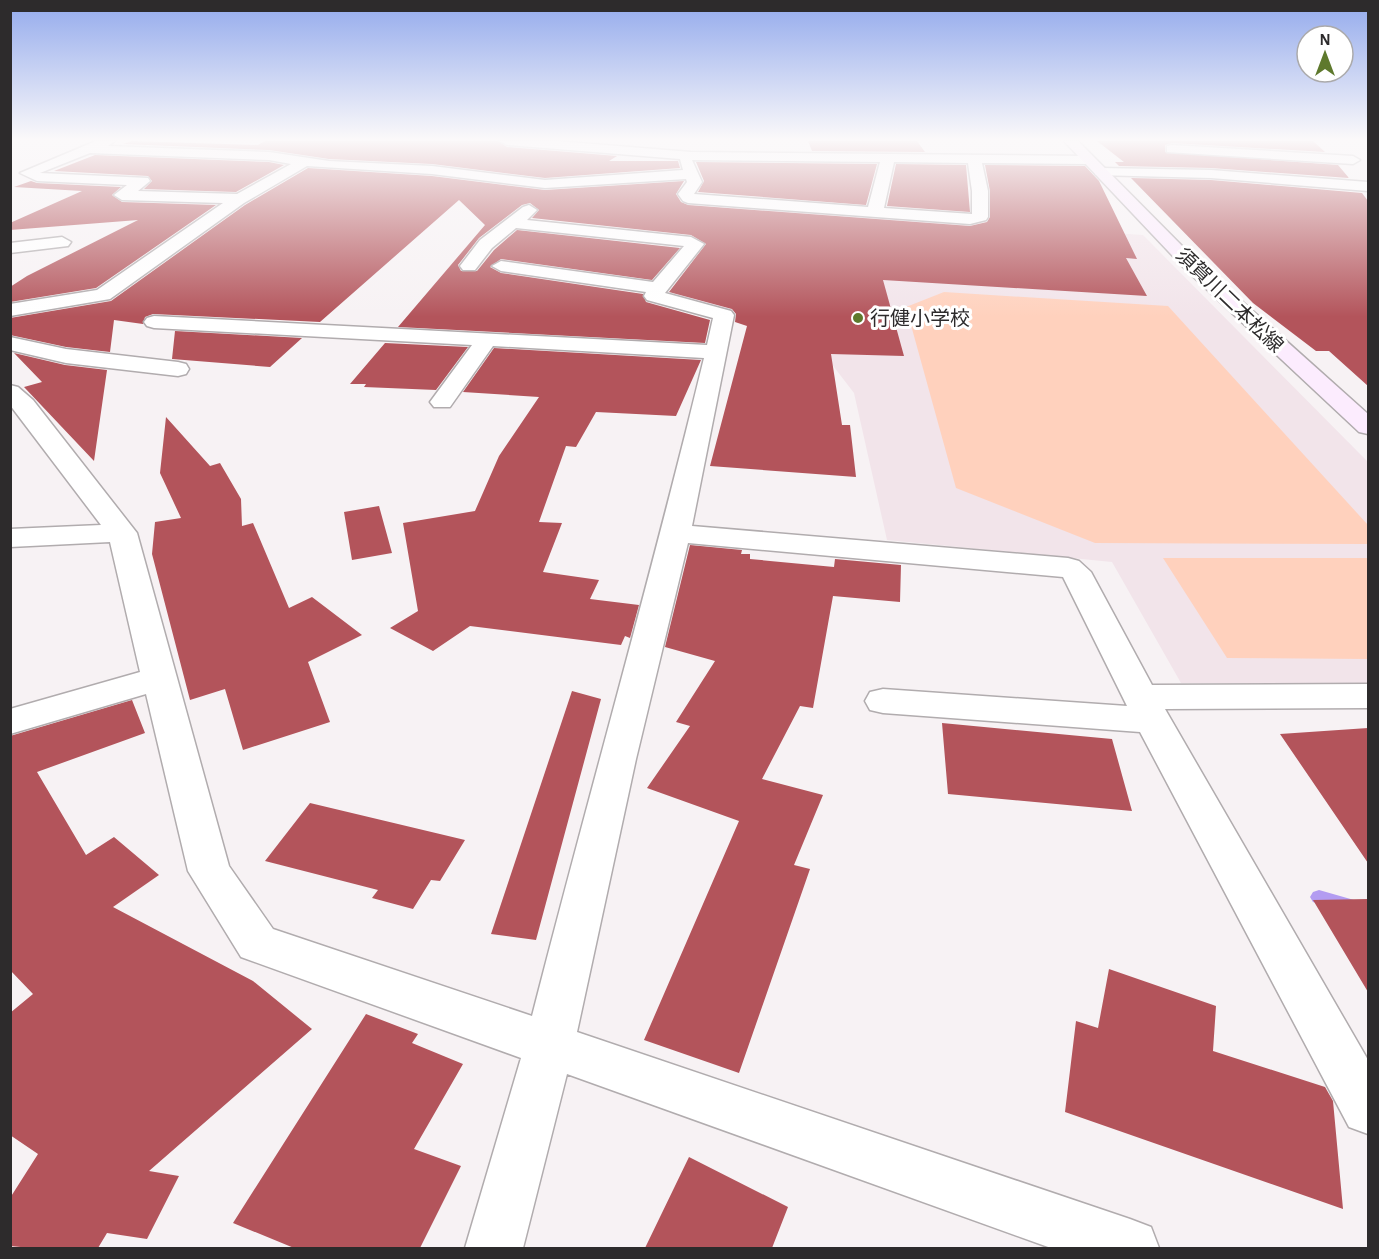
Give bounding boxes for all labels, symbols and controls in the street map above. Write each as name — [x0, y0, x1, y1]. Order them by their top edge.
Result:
north arrow — [1295, 24, 1355, 84]
text: N — [1319, 32, 1331, 48]
street label: 須賀川二本松線 — [1172, 243, 1288, 357]
place label: 行健小学校 — [870, 308, 970, 329]
marker: 行健小学校 — [851, 311, 865, 325]

